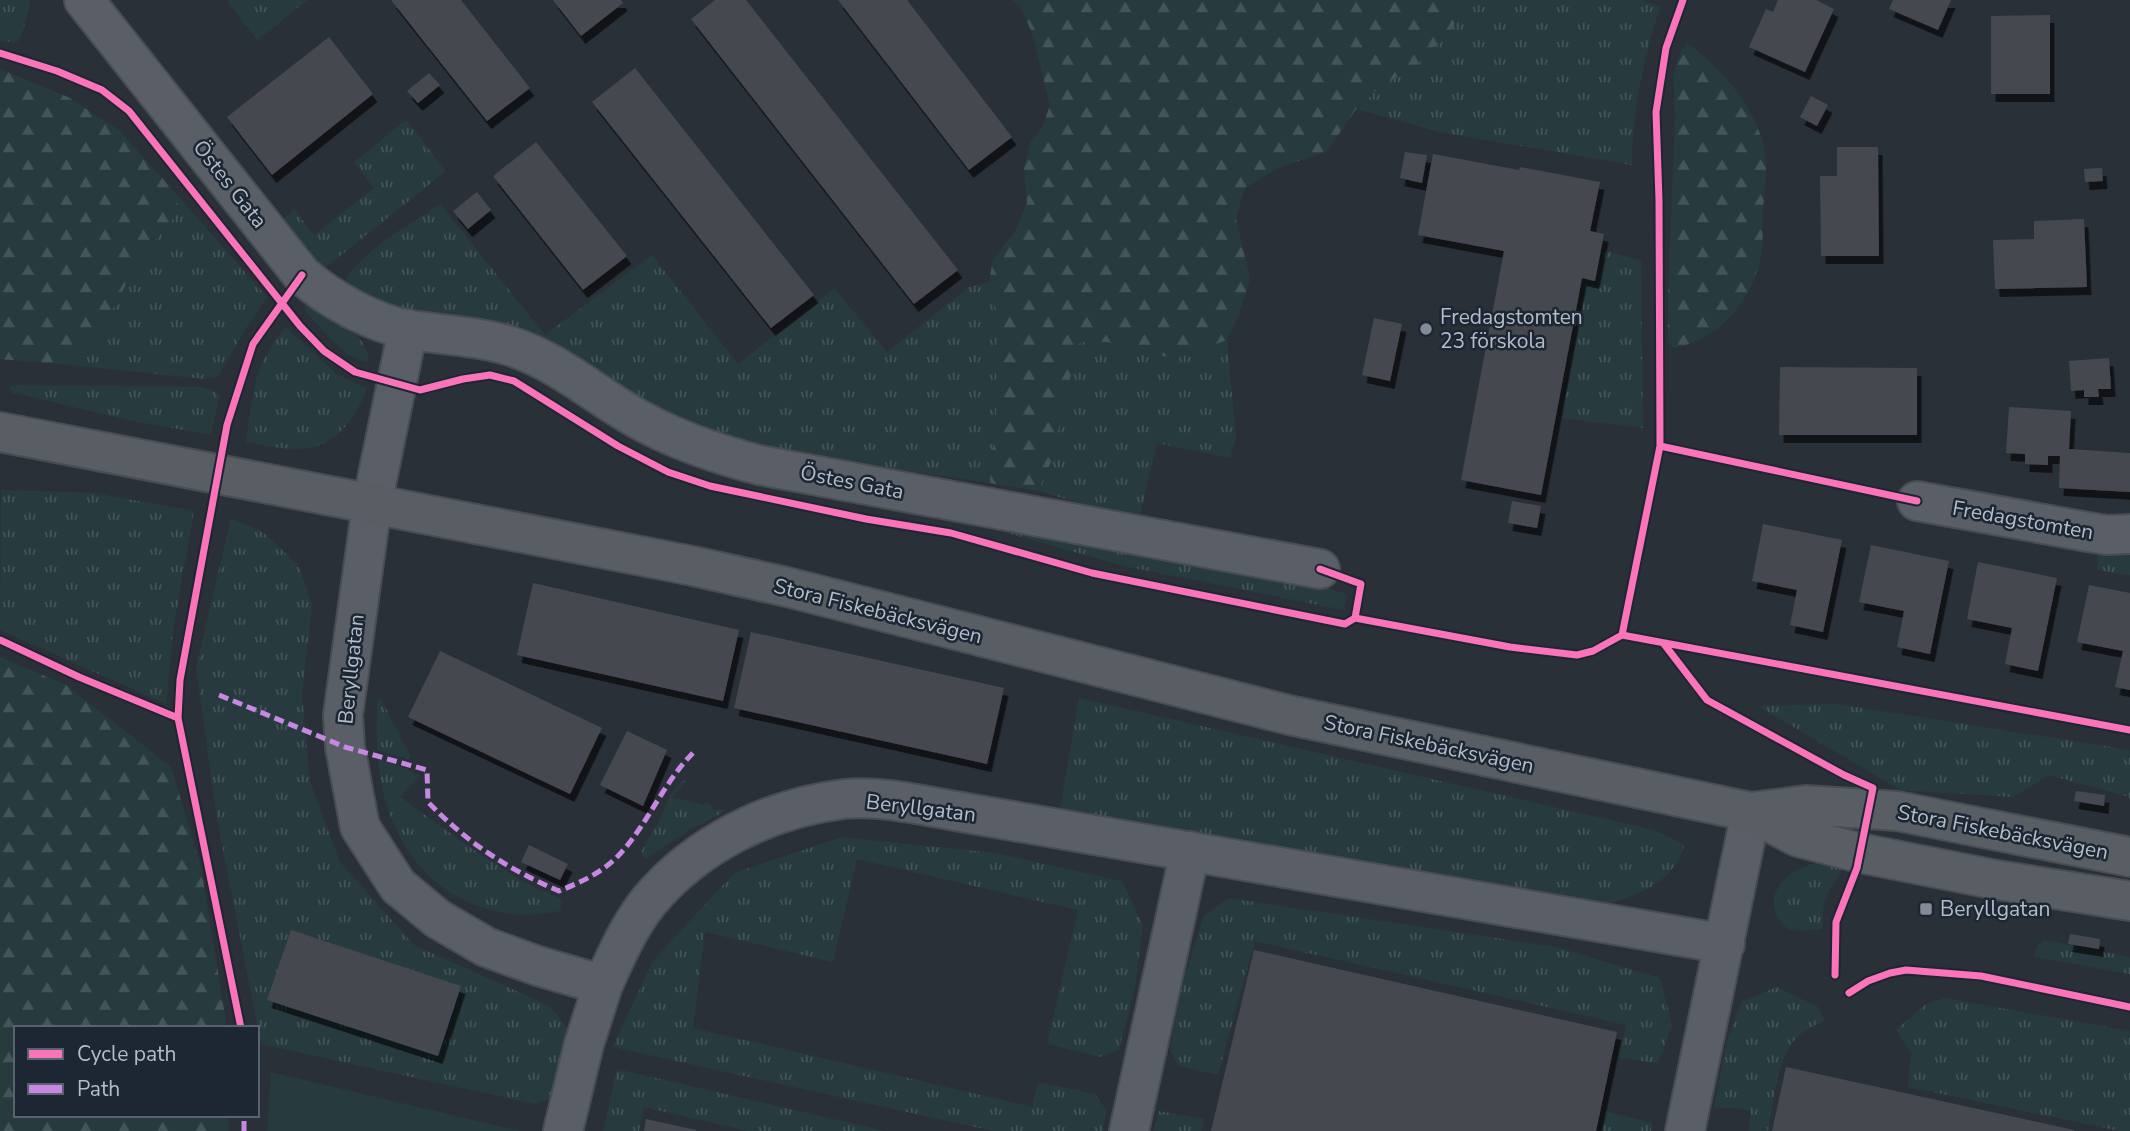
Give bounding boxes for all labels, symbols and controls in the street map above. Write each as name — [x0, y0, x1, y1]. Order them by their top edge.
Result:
street label: Östes Gata — [187, 134, 273, 234]
place label: Fredagstomten 23 förskola — [1440, 303, 1583, 355]
marker: Fredagstomten 23 förskola — [1418, 321, 1434, 337]
street label: Östes Gata — [798, 458, 906, 506]
street label: Fredagstomten — [1950, 494, 2096, 546]
street label: Stora Fiskebäcksvägen — [771, 572, 985, 650]
street label: Beryllgatan — [331, 613, 371, 725]
street label: Stora Fiskebäcksvägen — [1321, 708, 1537, 780]
street label: Beryllgatan — [864, 787, 978, 829]
street label: Stora Fiskebäcksvägen — [1895, 798, 2111, 866]
place label: Beryllgatan — [1940, 895, 2050, 923]
marker: Beryllgatan — [1918, 901, 1934, 917]
legend — [14, 1026, 259, 1117]
text: Cycle path — [77, 1040, 176, 1068]
text: Path — [77, 1075, 120, 1103]

